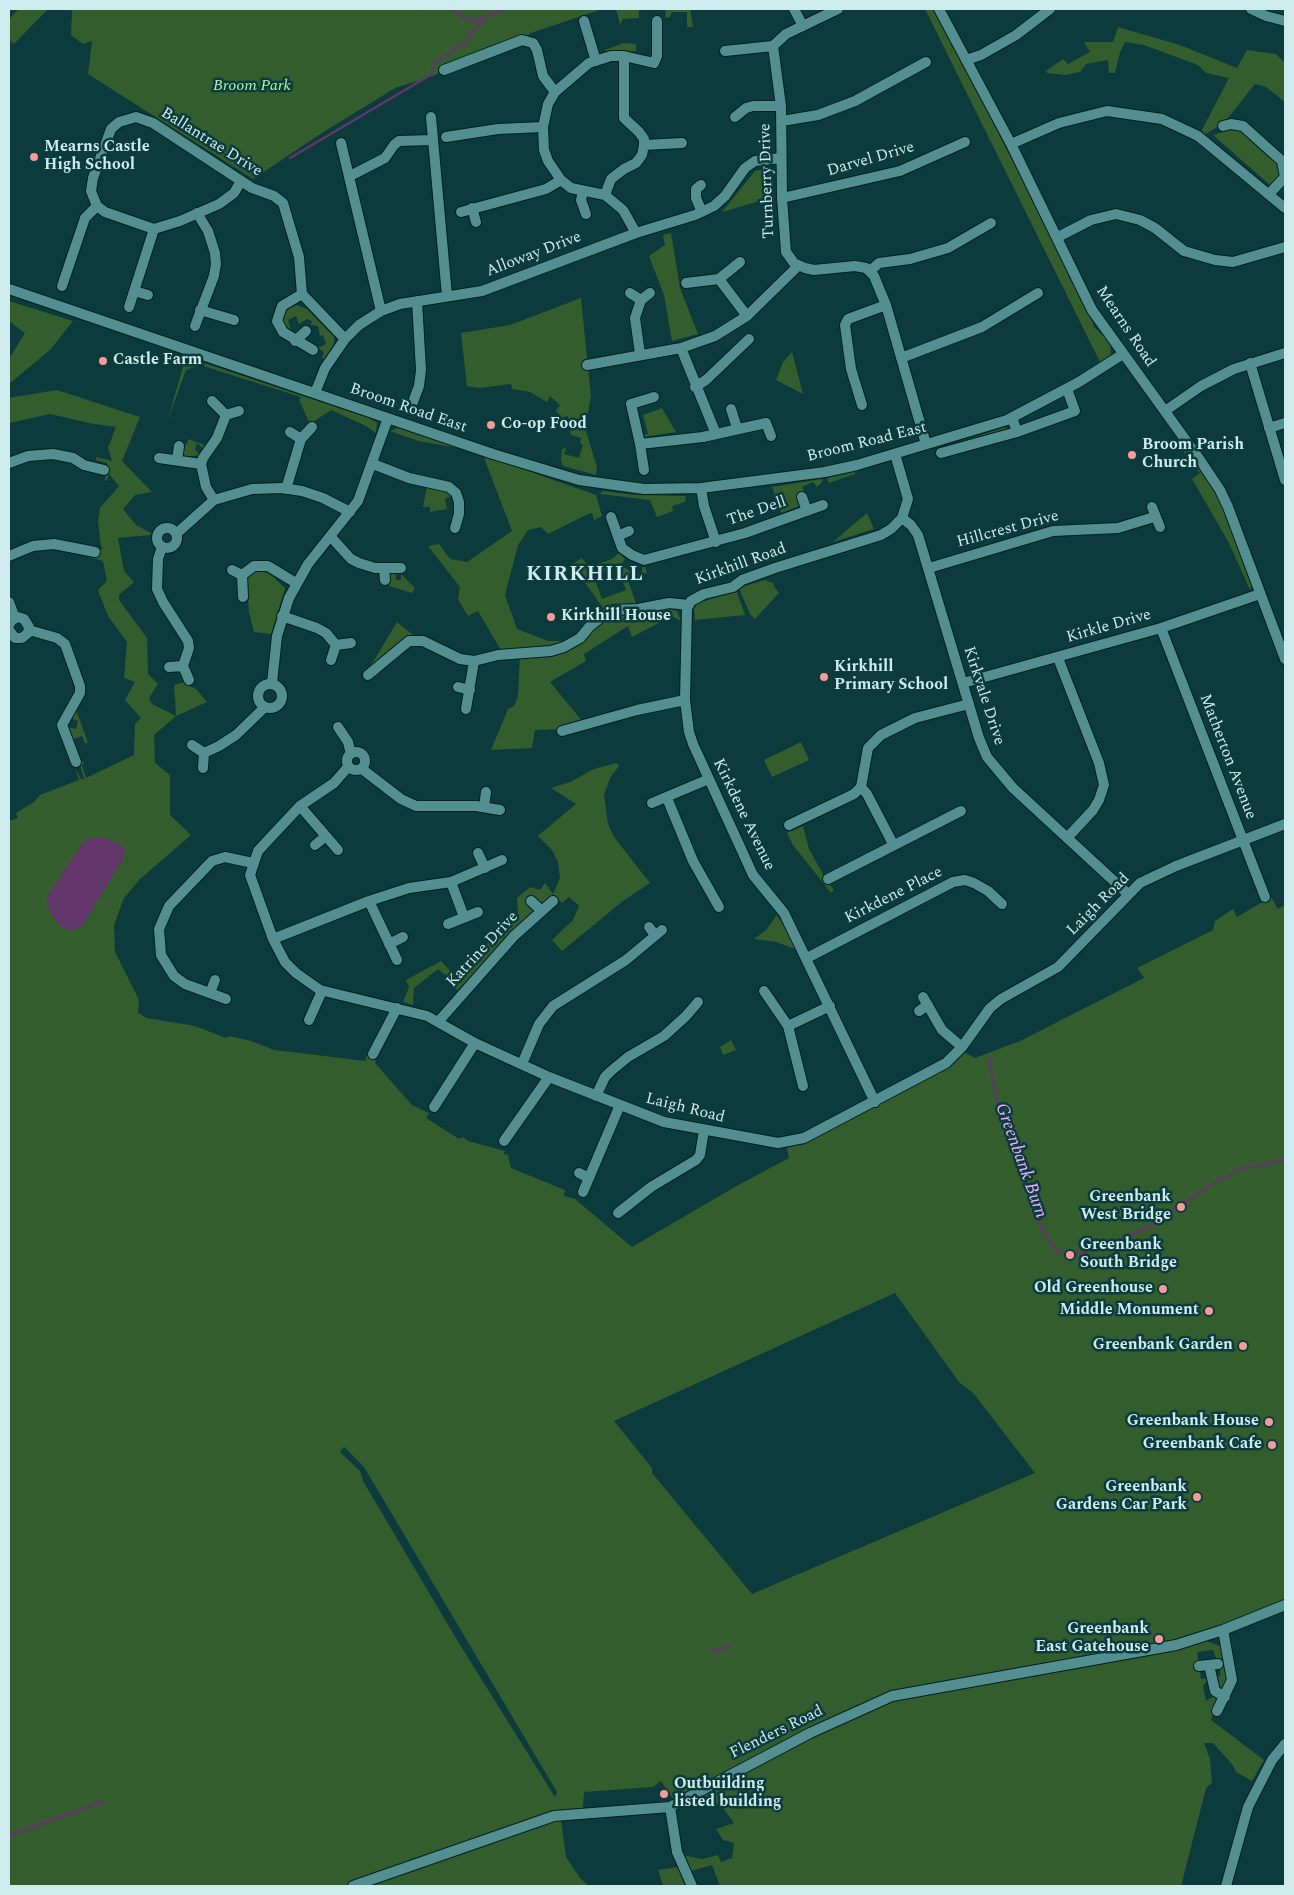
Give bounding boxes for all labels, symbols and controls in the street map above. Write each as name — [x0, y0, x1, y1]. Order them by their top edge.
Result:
park label: Broom Park — [213, 77, 291, 97]
street label: Ballantrae Drive — [157, 104, 265, 182]
street label: Turnberry Drive — [756, 123, 780, 239]
place label: Mearns Castle High School — [44, 138, 150, 176]
street label: Darvel Drive — [825, 138, 917, 182]
marker: Mearns Castle High School — [28, 151, 40, 163]
street label: Alloway Drive — [484, 228, 584, 282]
street label: Mearns Road — [1091, 283, 1159, 371]
place label: Castle Farm — [113, 351, 202, 371]
marker: Castle Farm — [97, 355, 109, 367]
street label: Broom Road East — [347, 380, 469, 438]
place label: Co-op Food — [501, 415, 587, 435]
marker: Co-op Food — [485, 419, 497, 431]
street label: Broom Road East — [805, 419, 929, 467]
place label: Broom Parish Church — [1142, 436, 1244, 474]
marker: Broom Parish Church — [1126, 449, 1138, 461]
street label: The Dell — [725, 493, 789, 531]
street label: Hillcrest Drive — [955, 507, 1061, 553]
street label: Kirkhill Road — [693, 540, 789, 590]
district label: KIRKHILL — [525, 563, 645, 589]
street label: Kirkle Drive — [1064, 606, 1154, 648]
place label: Kirkhill House — [561, 607, 671, 627]
marker: Kirkhill House — [545, 611, 557, 623]
street label: Kirkvale Drive — [958, 644, 1008, 748]
place label: Kirkhill Primary School — [834, 658, 948, 696]
marker: Kirkhill Primary School — [818, 671, 830, 683]
street label: Matherton Avenue — [1194, 692, 1260, 822]
street label: Kirkdene Avenue — [708, 756, 778, 874]
street label: Kirkdene Place — [842, 863, 946, 929]
street label: Laigh Road — [1064, 870, 1134, 940]
street label: Katrine Drive — [443, 908, 523, 992]
street label: Laigh Road — [643, 1090, 727, 1128]
water label: Greenbank Burn — [989, 1100, 1051, 1222]
place label: Greenbank West Bridge — [1081, 1188, 1171, 1226]
marker: Greenbank West Bridge — [1175, 1201, 1187, 1213]
place label: Greenbank South Bridge — [1080, 1236, 1177, 1274]
marker: Greenbank South Bridge — [1064, 1249, 1076, 1261]
place label: Old Greenhouse — [1034, 1279, 1153, 1299]
marker: Old Greenhouse — [1157, 1283, 1169, 1295]
place label: Middle Monument — [1060, 1301, 1199, 1321]
marker: Middle Monument — [1203, 1305, 1215, 1317]
place label: Greenbank Garden — [1093, 1336, 1233, 1356]
marker: Greenbank Garden — [1237, 1340, 1249, 1352]
place label: Greenbank House — [1127, 1412, 1259, 1432]
marker: Greenbank House — [1263, 1416, 1275, 1428]
place label: Greenbank Cafe — [1143, 1435, 1262, 1455]
marker: Greenbank Cafe — [1266, 1439, 1278, 1451]
place label: Greenbank Gardens Car Park — [1056, 1478, 1187, 1516]
marker: Greenbank Gardens Car Park — [1191, 1491, 1203, 1503]
place label: Greenbank East Gatehouse — [1035, 1620, 1149, 1658]
marker: Greenbank East Gatehouse — [1153, 1633, 1165, 1645]
street label: Flenders Road — [727, 1702, 827, 1764]
place label: Outbuilding listed building — [674, 1775, 781, 1813]
marker: Outbuilding listed building — [658, 1788, 670, 1800]

